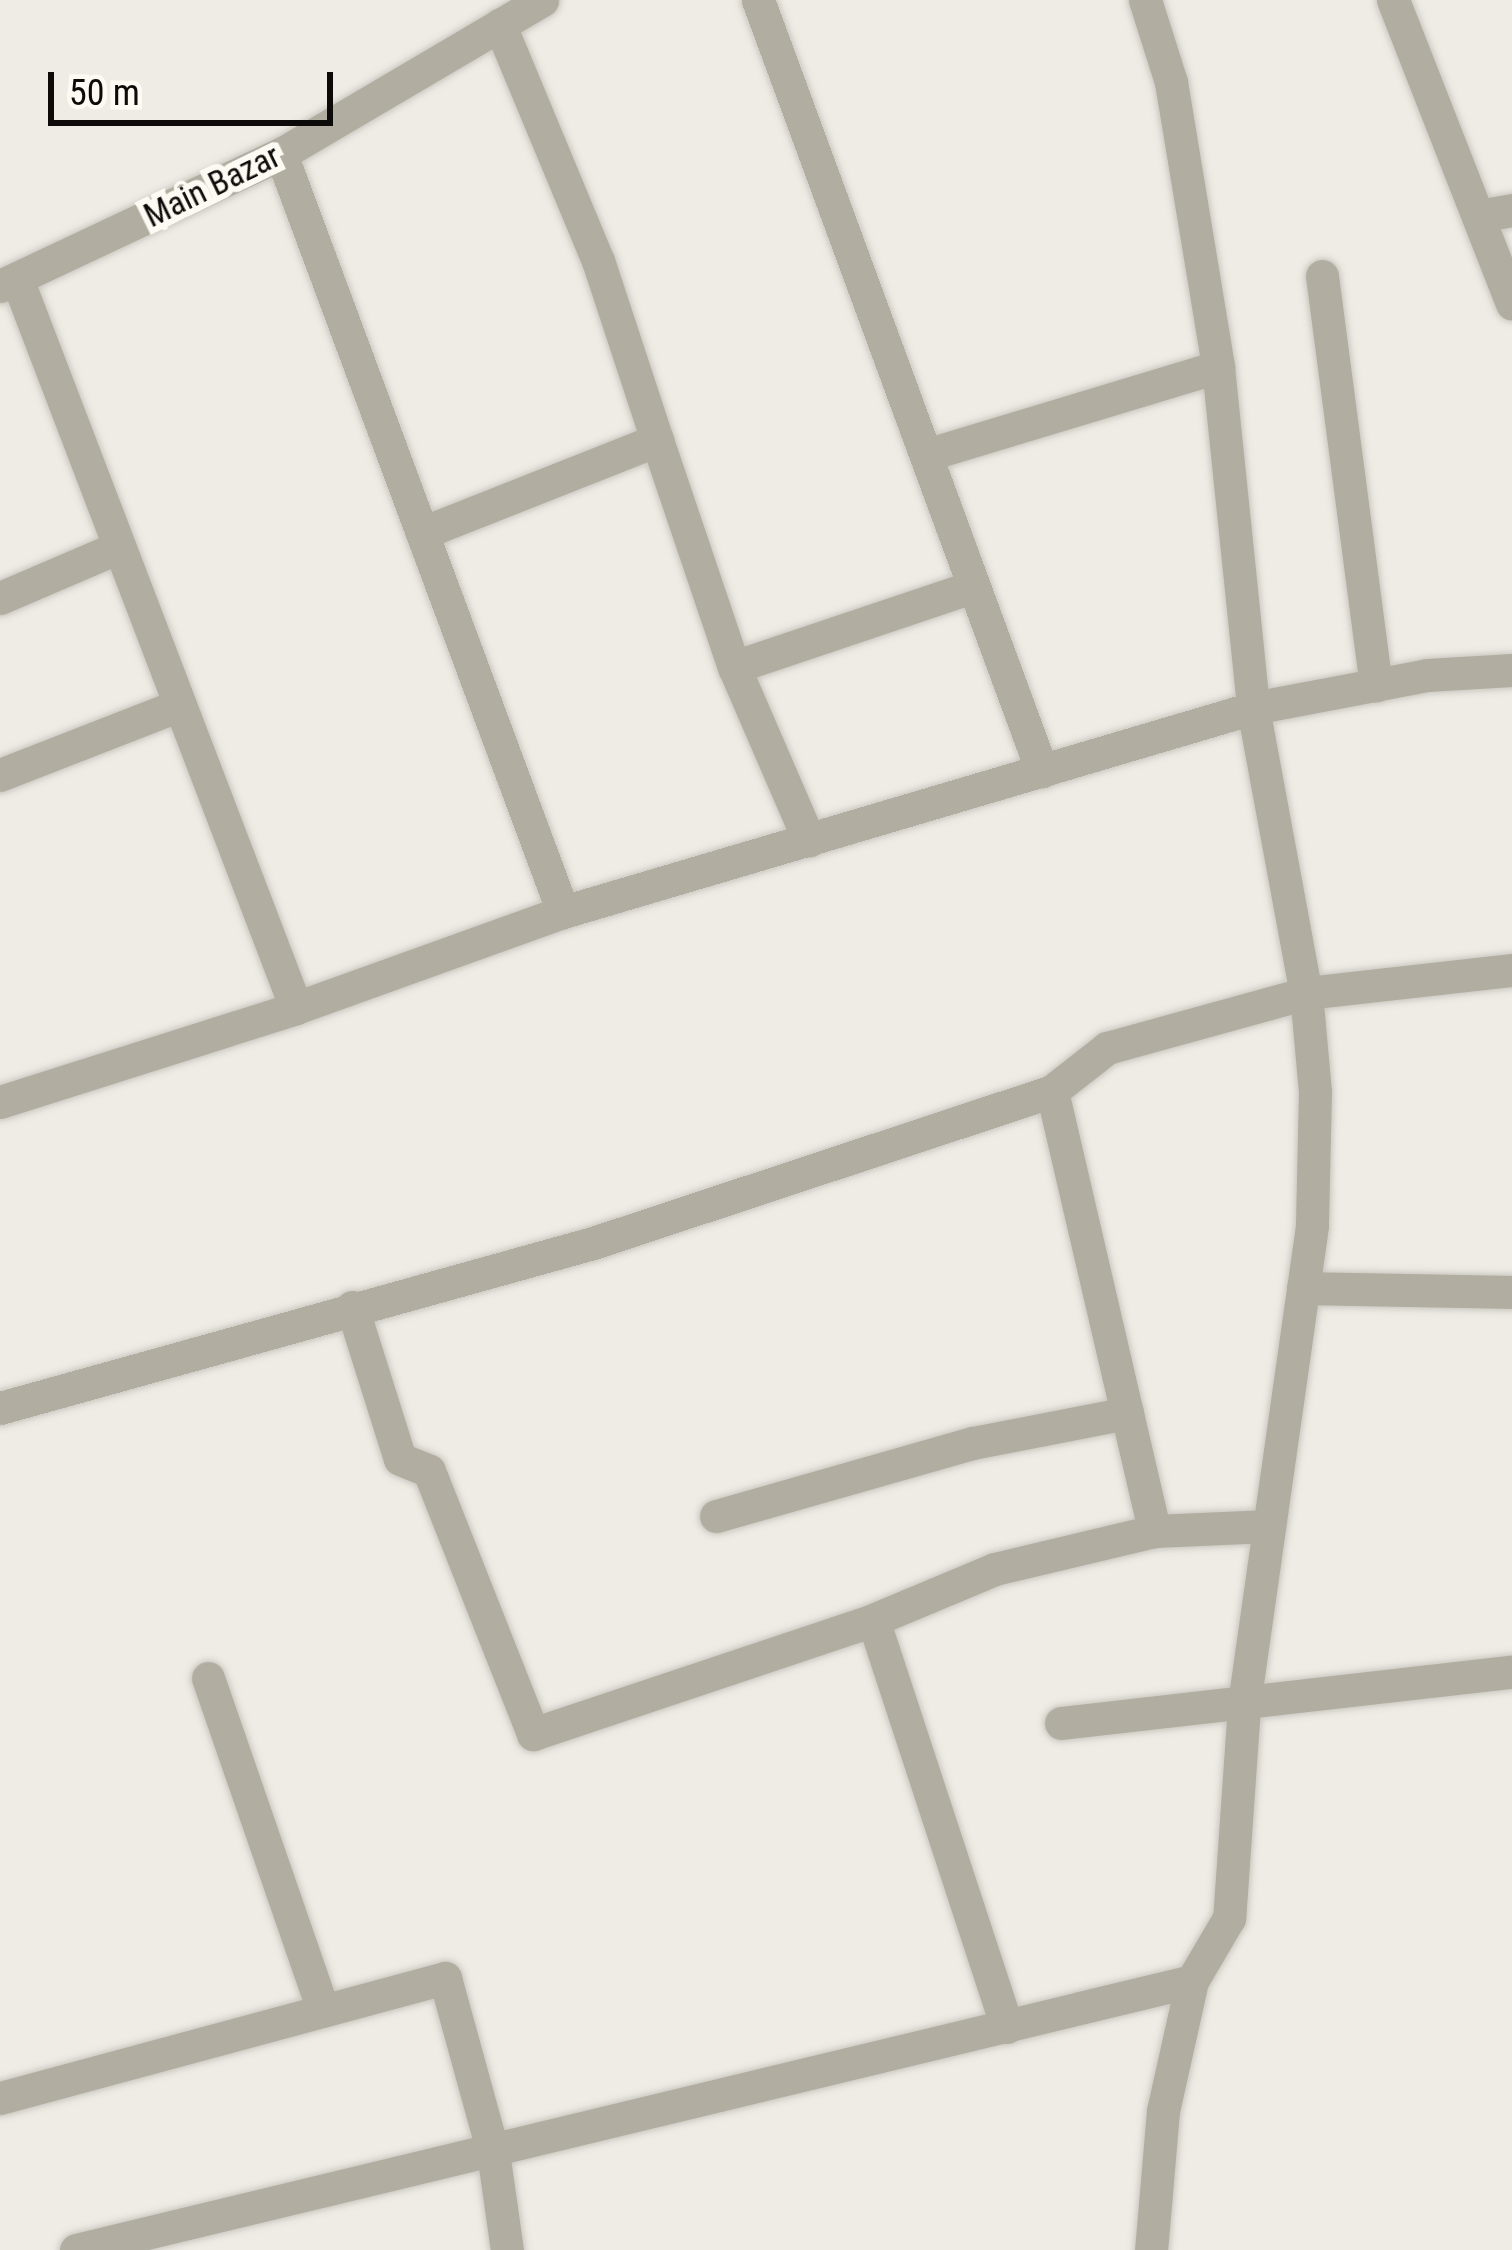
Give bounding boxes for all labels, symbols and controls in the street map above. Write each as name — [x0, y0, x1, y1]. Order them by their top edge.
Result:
scale bar — [54, 48, 339, 122]
text: 50 m — [69, 72, 140, 114]
street label: Main Bazar — [138, 136, 286, 236]

